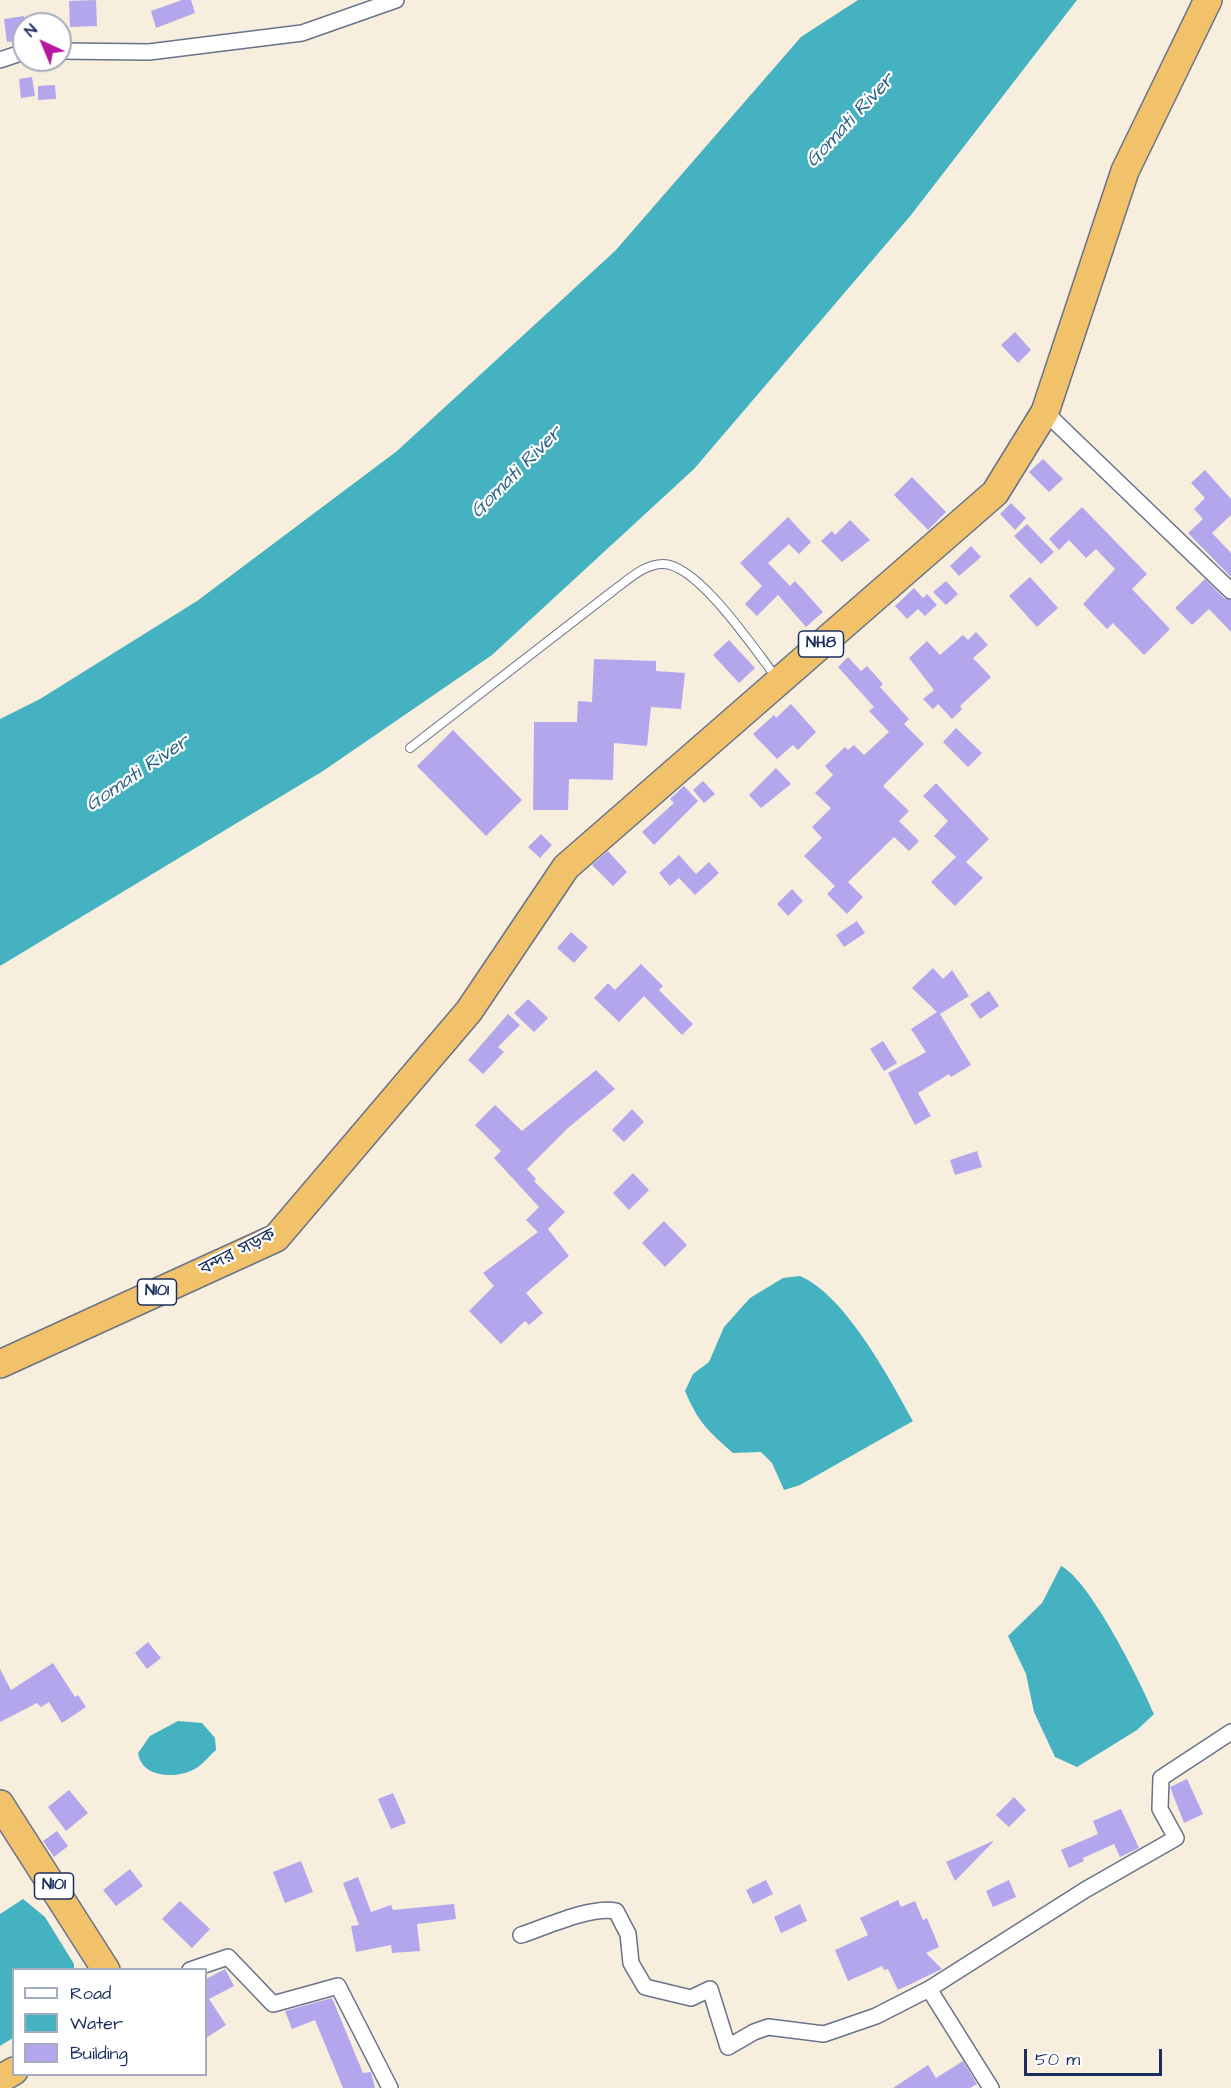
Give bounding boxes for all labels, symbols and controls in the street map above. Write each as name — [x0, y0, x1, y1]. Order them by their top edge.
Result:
north arrow — [12, 12, 72, 72]
text: N — [20, 19, 42, 42]
water label: Gomati River — [801, 69, 901, 173]
water label: Gomati River — [466, 422, 568, 524]
road number: NH8 — [798, 631, 844, 657]
water label: Gomati River — [82, 731, 194, 817]
street label: বন্দর সড়ক — [196, 1225, 280, 1281]
road number: N101 — [138, 1279, 176, 1305]
road number: N101 — [34, 1873, 74, 1899]
legend — [12, 1968, 207, 2076]
text: Road — [70, 1981, 111, 2006]
text: Water — [70, 2011, 123, 2036]
scale bar — [1027, 2037, 1165, 2075]
text: Building — [70, 2041, 128, 2066]
text: 50 m — [1035, 2047, 1080, 2072]

